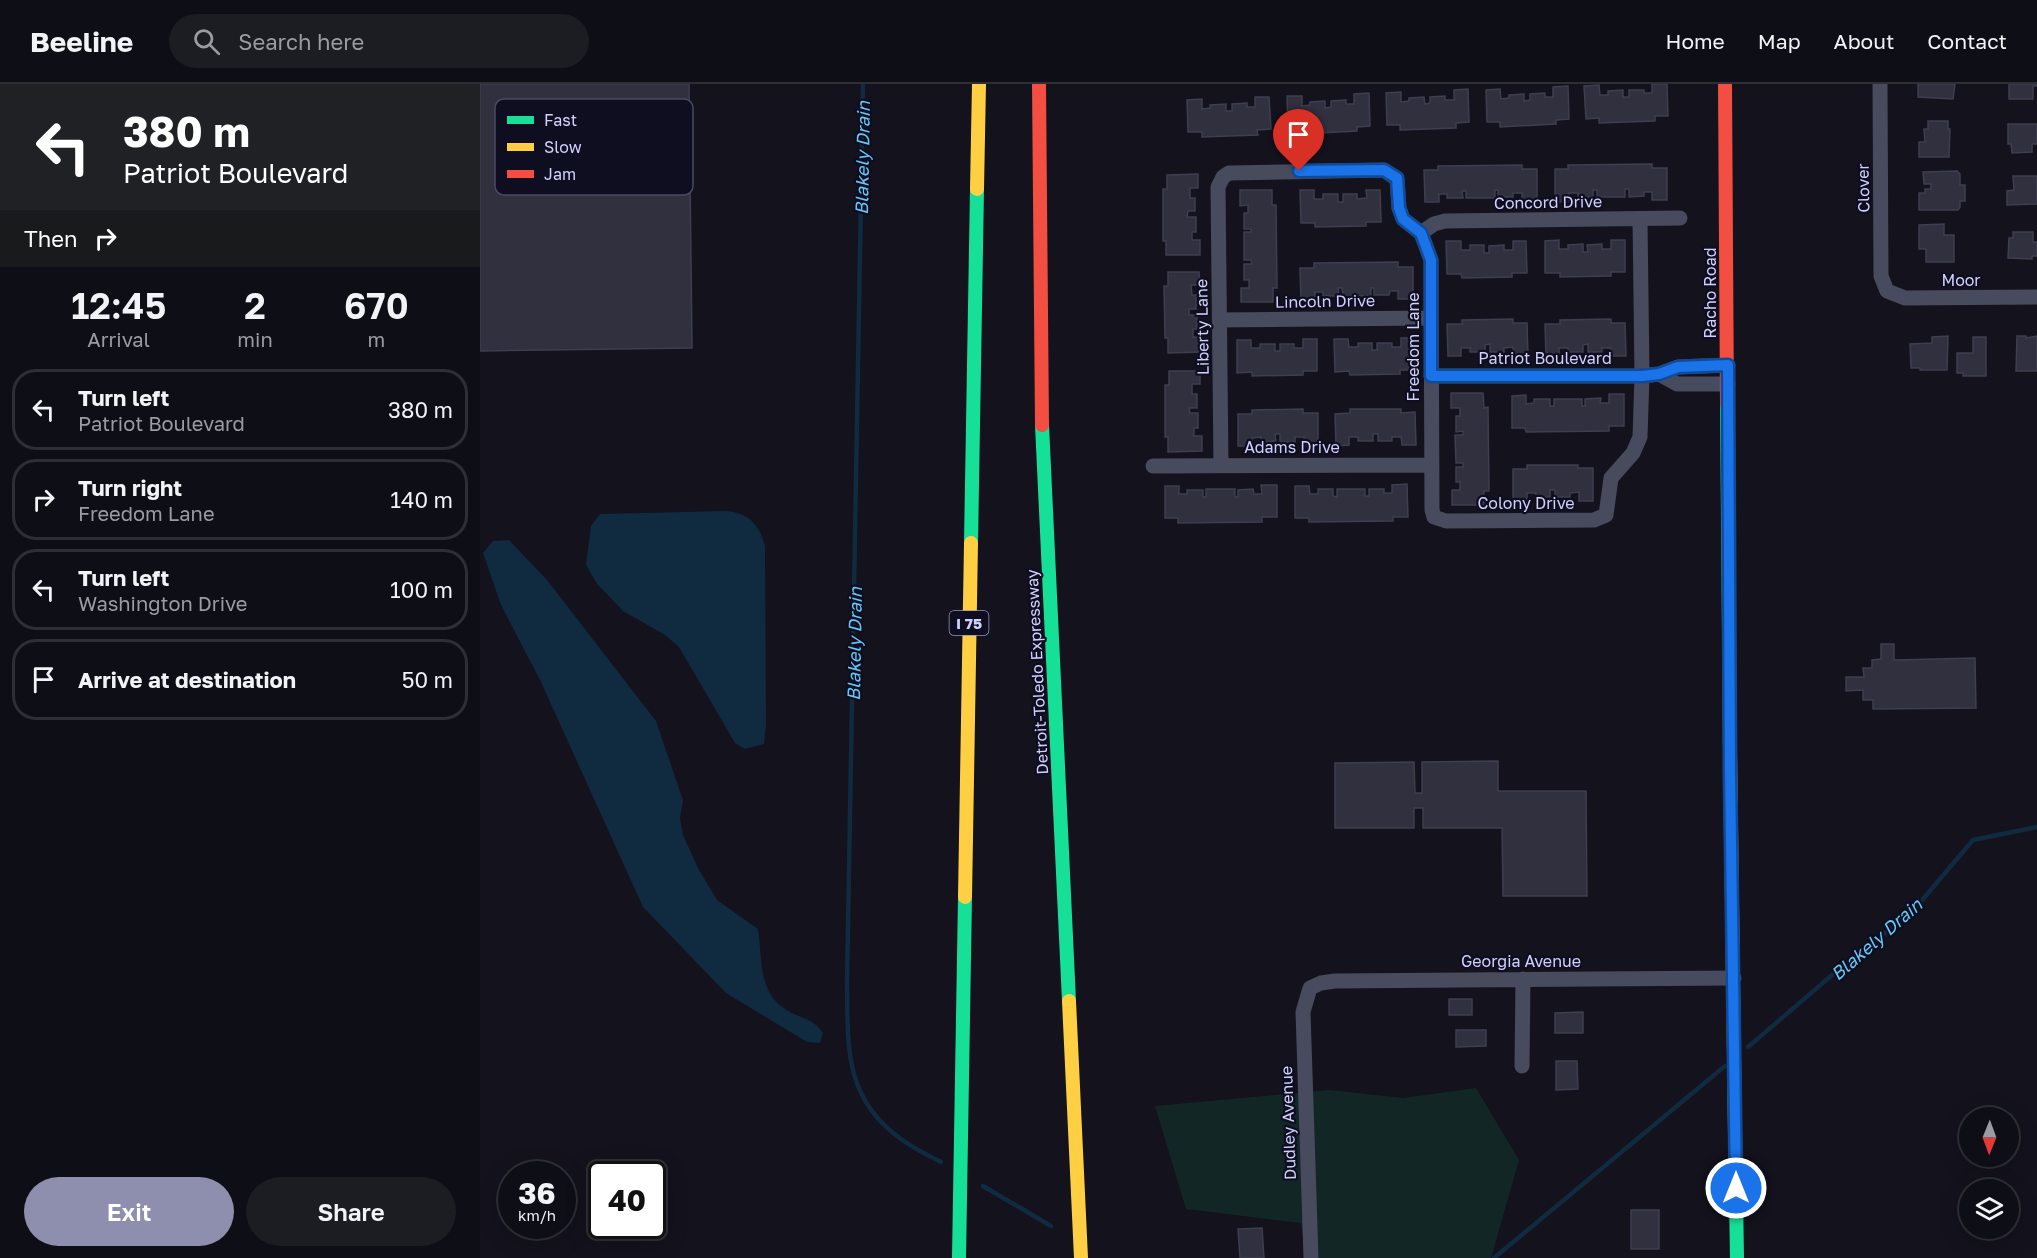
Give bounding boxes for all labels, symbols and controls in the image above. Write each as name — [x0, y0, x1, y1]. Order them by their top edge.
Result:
search box — [169, 14, 589, 68]
text: Beeline — [30, 25, 133, 58]
icon: search — [190, 25, 223, 58]
text: Search here — [238, 28, 364, 55]
text: Home — [1665, 28, 1725, 54]
text: Map — [1758, 28, 1801, 54]
text: About — [1834, 28, 1894, 54]
text: Contact — [1927, 28, 2007, 54]
legend — [495, 99, 693, 195]
water label: Blakely Drain — [850, 100, 874, 215]
text: 380 m — [123, 106, 250, 156]
icon: left — [24, 108, 102, 186]
pin — [1273, 109, 1324, 171]
text: Fast — [544, 110, 577, 130]
icon: arrive — [1282, 118, 1315, 151]
text: Slow — [544, 137, 582, 157]
text: Patriot Boulevard — [123, 157, 348, 189]
street label: Clover — [1853, 163, 1873, 213]
text: Jam — [544, 164, 576, 184]
street label: Concord Drive — [1494, 191, 1602, 213]
icon: right — [89, 222, 122, 255]
text: Then — [24, 225, 77, 252]
street label: Racho Road — [1700, 247, 1720, 339]
street label: Moor — [1941, 270, 1981, 290]
street label: Liberty Lane — [1191, 279, 1213, 375]
text: 12:45 — [71, 284, 166, 327]
text: 2 — [244, 284, 266, 327]
text: 670 — [344, 284, 409, 327]
street label: Lincoln Drive — [1275, 290, 1375, 312]
street label: Freedom Lane — [1403, 292, 1423, 402]
text: Arrival — [87, 327, 150, 351]
text: min — [237, 327, 273, 351]
text: m — [368, 327, 385, 351]
street label: Patriot Boulevard — [1478, 348, 1612, 368]
text: Turn left — [78, 384, 169, 411]
icon: left — [27, 393, 60, 426]
text: 380 m — [388, 396, 453, 423]
text: Patriot Boulevard — [78, 411, 245, 435]
street label: Adams Drive — [1244, 437, 1340, 457]
text: Turn right — [78, 474, 182, 501]
icon: right — [27, 483, 60, 516]
text: 140 m — [390, 486, 453, 513]
street label: Colony Drive — [1477, 493, 1575, 513]
text: Freedom Lane — [78, 501, 215, 525]
text: Turn left — [78, 564, 169, 591]
street label: Detroit-Toledo Expressway — [1022, 569, 1052, 775]
icon: left — [27, 573, 60, 606]
text: 100 m — [390, 576, 453, 603]
water label: Blakely Drain — [842, 586, 866, 701]
text: Washington Drive — [78, 591, 247, 615]
road number: I 75 — [950, 611, 988, 635]
icon: arrive — [27, 663, 60, 696]
text: Arrive at destination — [78, 666, 296, 693]
text: 50 m — [402, 666, 453, 693]
water label: Blakely Drain — [1826, 893, 1927, 985]
street label: Georgia Avenue — [1461, 951, 1581, 971]
street label: Dudley Avenue — [1276, 1066, 1300, 1180]
north arrow — [1959, 1107, 2019, 1167]
map controls — [1959, 1107, 2019, 1239]
position arrow — [1704, 1156, 1768, 1220]
speed limit sign: 40 — [588, 1161, 666, 1239]
text: 36 — [518, 1175, 556, 1211]
button: Exit — [24, 1177, 234, 1246]
button: Share — [246, 1177, 456, 1246]
button: layers — [1959, 1179, 2019, 1239]
text: km/h — [518, 1206, 556, 1224]

